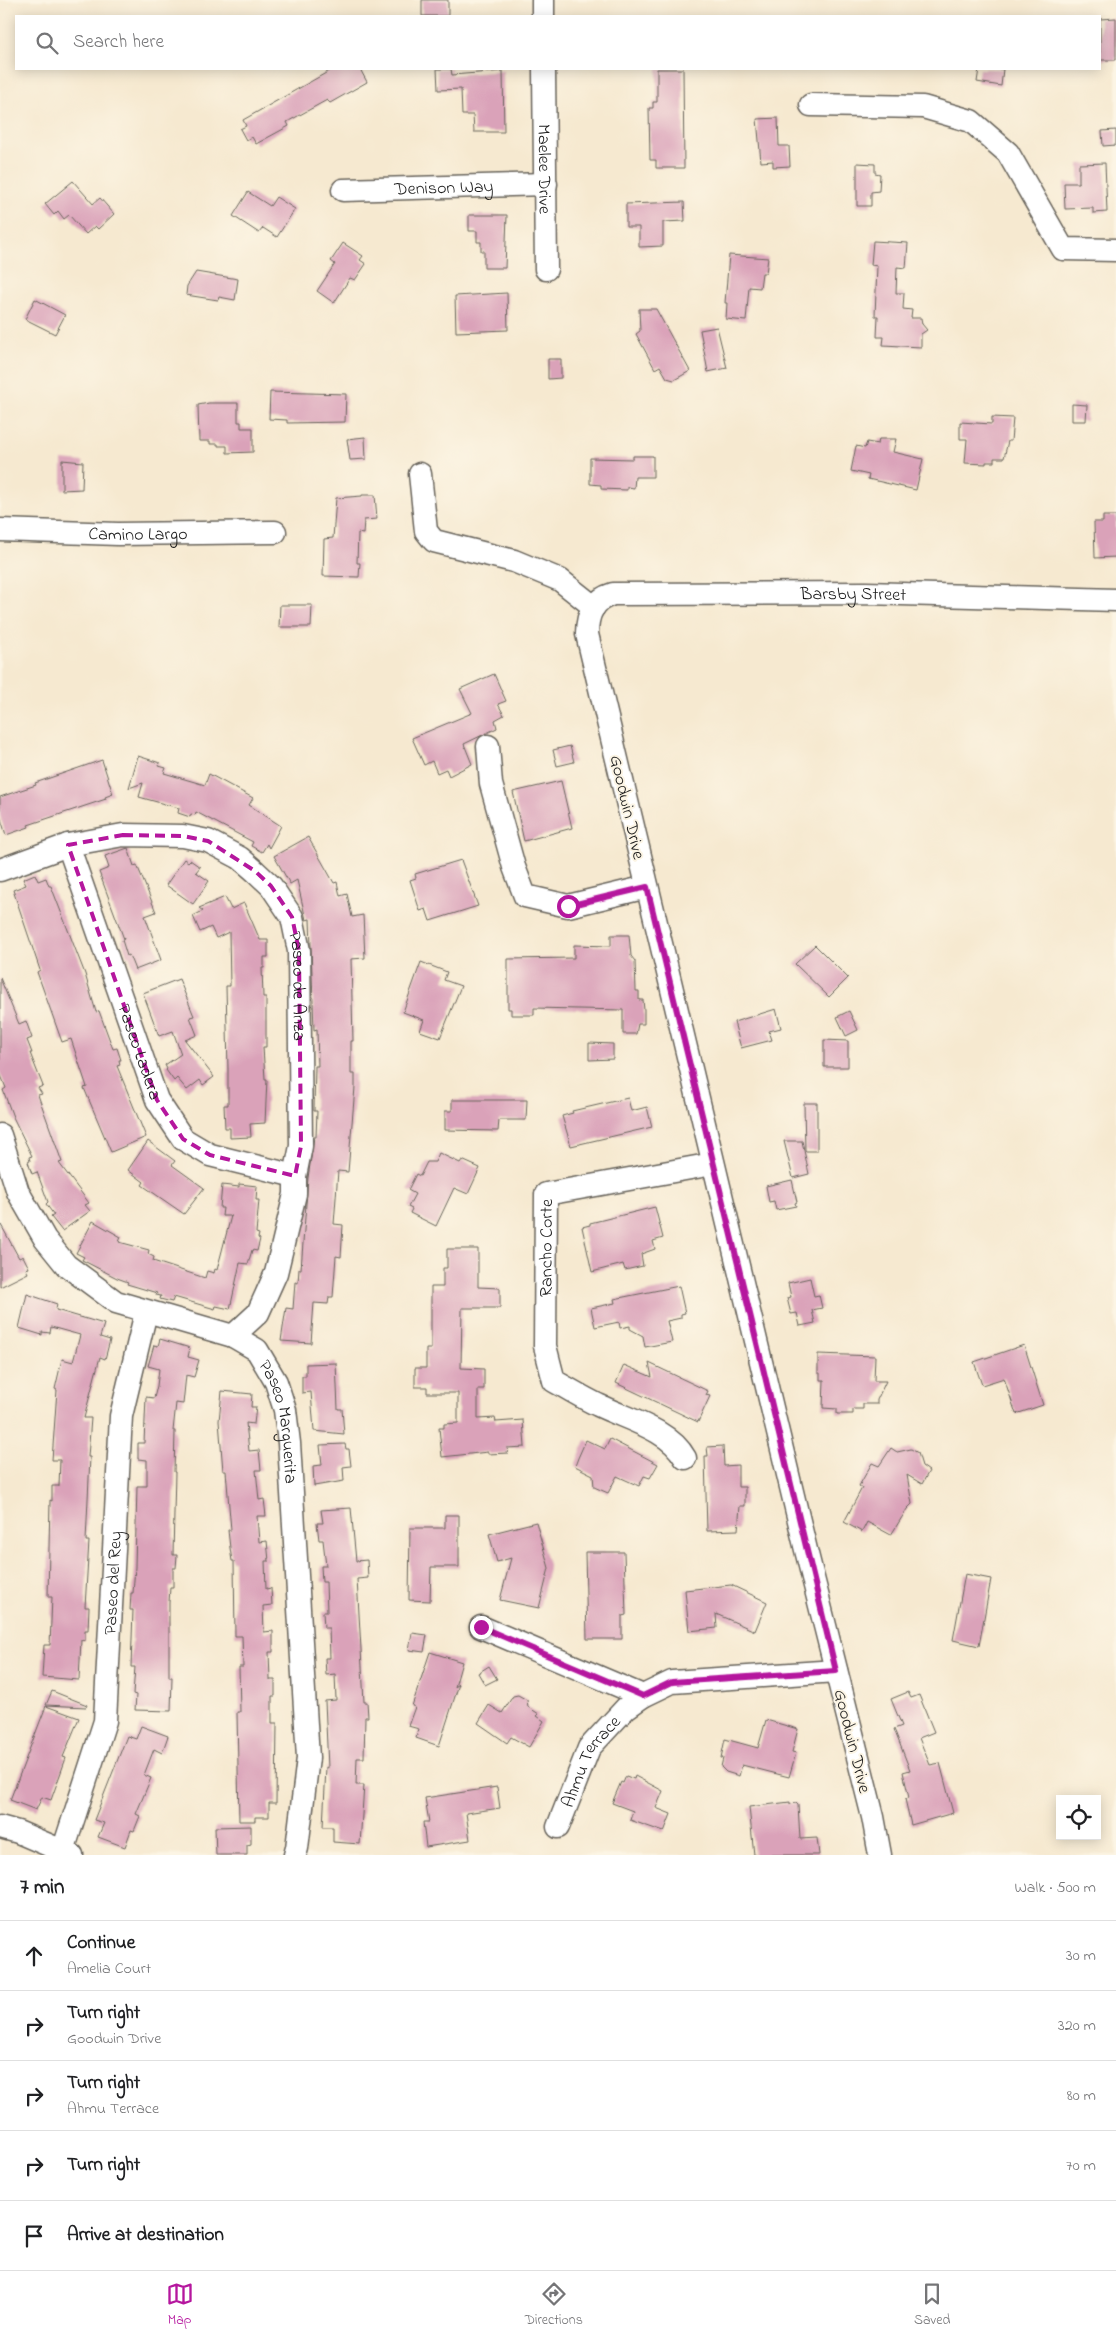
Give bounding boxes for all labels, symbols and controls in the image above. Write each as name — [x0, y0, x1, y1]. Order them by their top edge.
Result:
search box — [15, 15, 1101, 70]
icon: search — [33, 29, 61, 57]
text: Search here — [73, 29, 164, 56]
street label: Maelee Drive — [530, 124, 556, 215]
street label: Denison Way — [393, 175, 494, 204]
street label: Camino Largo — [88, 522, 188, 549]
street label: Barsby Street — [799, 582, 907, 609]
street label: Goodwin Drive — [601, 753, 651, 863]
route start — [557, 895, 580, 918]
street label: Paseo de Anza — [280, 929, 311, 1041]
street label: Paseo Ladera — [110, 1001, 167, 1104]
street label: Rancho Corte — [534, 1198, 561, 1297]
street label: Paseo Marguerita — [251, 1356, 302, 1485]
street label: Paseo del Rey — [99, 1530, 130, 1636]
route end — [470, 1616, 493, 1639]
street label: Goodwin Drive — [826, 1687, 877, 1797]
street label: Ahmu Terrace — [556, 1710, 628, 1812]
map controls — [1056, 1795, 1101, 1840]
button: locate — [1056, 1795, 1101, 1840]
text: 7 min — [20, 1873, 64, 1903]
text: Walk · 500 m — [1014, 1876, 1096, 1900]
text: Continue — [67, 1930, 135, 1957]
icon: ahead — [20, 1942, 48, 1970]
text: 30 m — [1066, 1944, 1096, 1968]
text: Amelia Court — [67, 1957, 151, 1981]
text: Turn right — [67, 2000, 140, 2027]
icon: right — [20, 2012, 48, 2040]
text: 320 m — [1058, 2014, 1096, 2038]
text: Goodwin Drive — [67, 2027, 161, 2051]
text: Turn right — [67, 2070, 140, 2097]
icon: right — [20, 2082, 48, 2110]
text: 80 m — [1067, 2084, 1096, 2108]
text: Ahmu Terrace — [67, 2097, 159, 2121]
icon: right — [20, 2152, 48, 2180]
text: Turn right — [67, 2152, 140, 2179]
text: 70 m — [1066, 2154, 1096, 2178]
icon: arrive — [20, 2222, 48, 2250]
text: Arrive at destination — [67, 2222, 224, 2249]
tab: Map — [166, 2280, 194, 2331]
tab: Directions — [525, 2280, 583, 2331]
tab: Saved — [914, 2280, 950, 2331]

